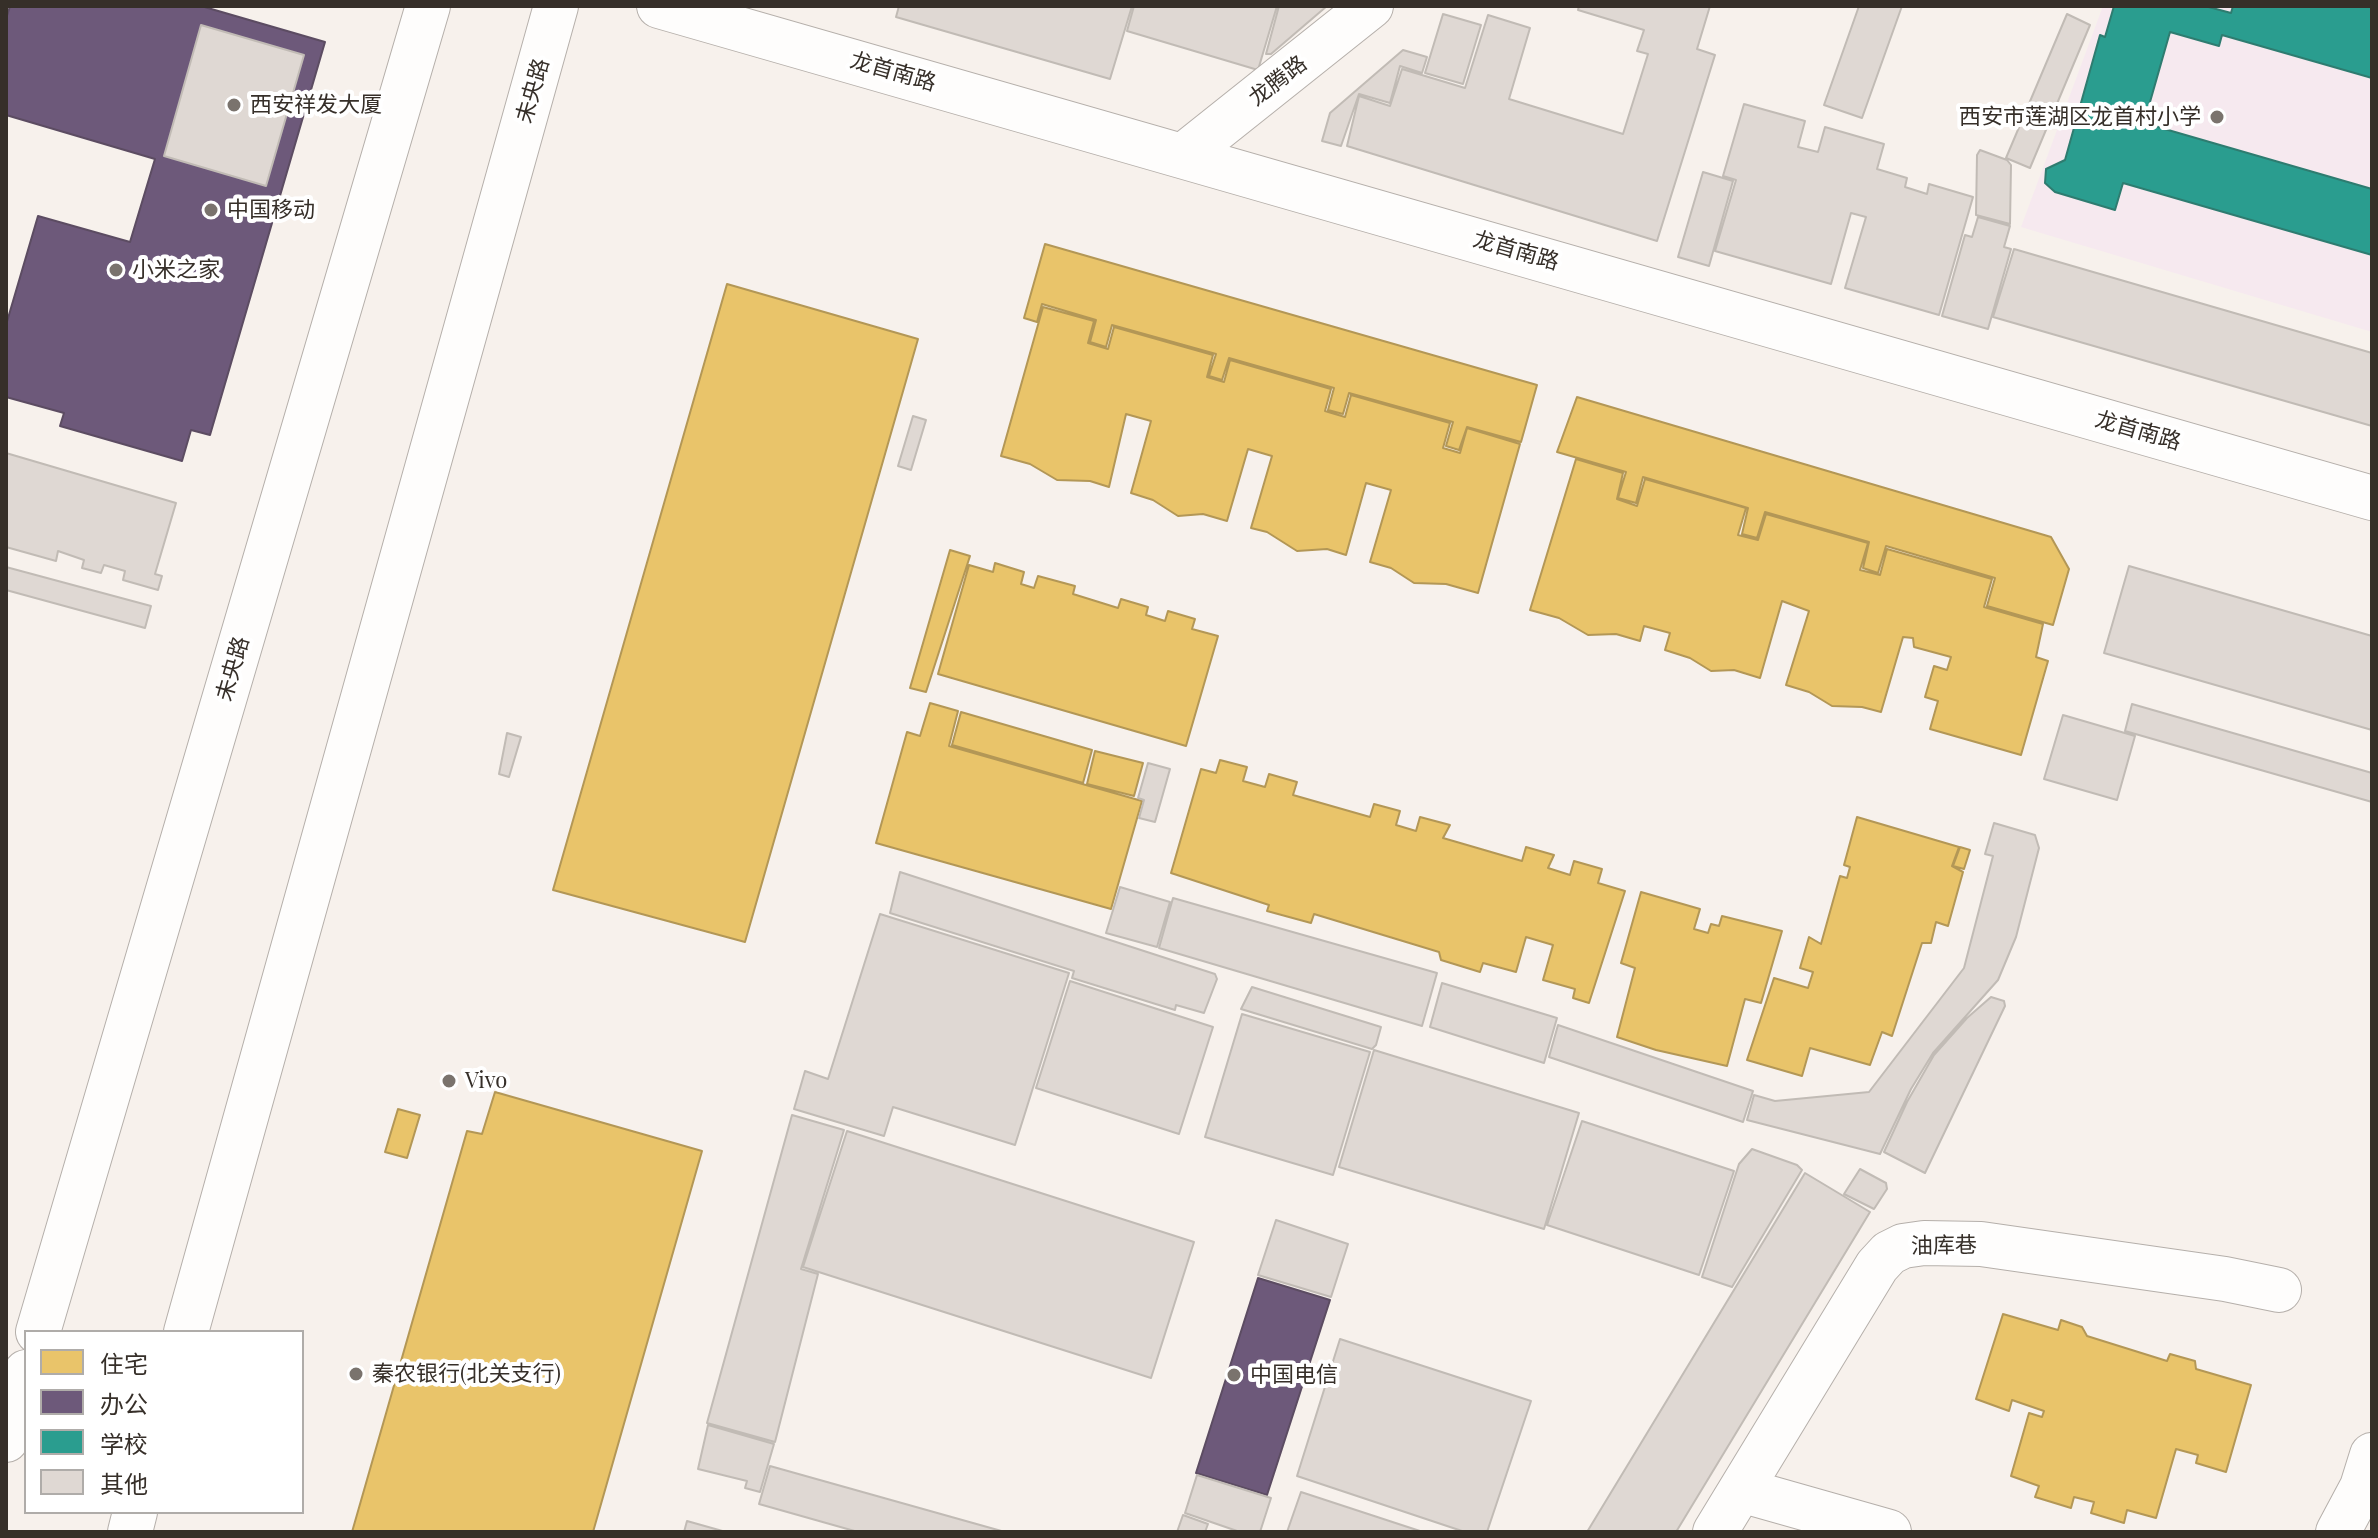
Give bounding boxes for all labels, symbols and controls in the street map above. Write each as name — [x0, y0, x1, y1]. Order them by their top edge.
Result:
street label: 龙首南路 — [847, 47, 939, 97]
street label: 龙腾路 — [1244, 50, 1312, 112]
street label: 未央路 — [511, 56, 555, 126]
place label: 西安祥发大厦 — [250, 92, 382, 118]
marker: 西安祥发大厦 — [225, 96, 243, 114]
place label: 西安市莲湖区龙首村小学 — [1959, 104, 2201, 130]
marker: 西安市莲湖区龙首村小学 — [2208, 108, 2226, 126]
place label: 中国移动 — [227, 197, 315, 223]
marker: 中国移动 — [202, 201, 220, 219]
street label: 龙首南路 — [1470, 226, 1562, 276]
place label: 小米之家 — [132, 257, 220, 283]
marker: 小米之家 — [107, 261, 125, 279]
street label: 龙首南路 — [2092, 406, 2184, 456]
street label: 未央路 — [211, 634, 255, 704]
place label: Vivo — [465, 1068, 507, 1094]
marker: Vivo — [440, 1072, 458, 1090]
street label: 油库巷 — [1911, 1232, 1977, 1260]
legend — [24, 1330, 304, 1514]
text: 住宅 — [100, 1347, 148, 1379]
place label: 秦农银行(北关支行) — [372, 1361, 561, 1387]
place label: 中国电信 — [1250, 1362, 1338, 1388]
marker: 秦农银行(北关支行) — [347, 1365, 365, 1383]
marker: 中国电信 — [1225, 1366, 1243, 1384]
text: 办公 — [100, 1387, 148, 1419]
text: 学校 — [100, 1427, 148, 1459]
text: 其他 — [100, 1467, 148, 1499]

